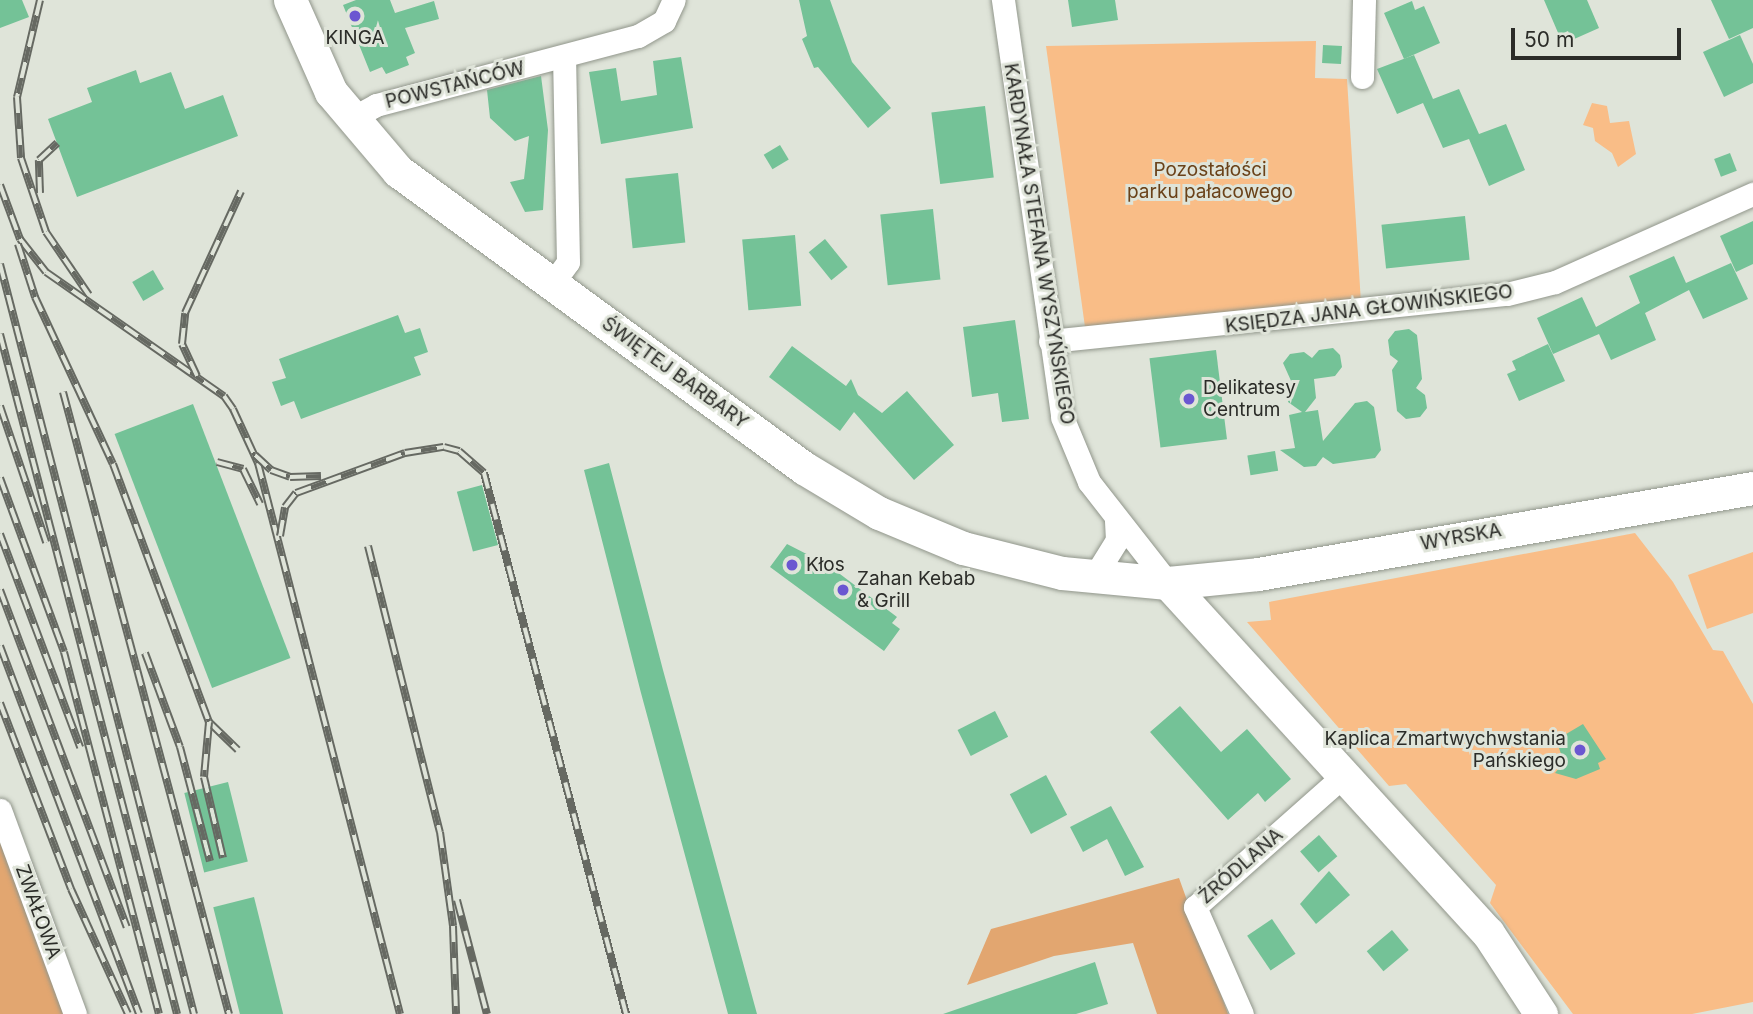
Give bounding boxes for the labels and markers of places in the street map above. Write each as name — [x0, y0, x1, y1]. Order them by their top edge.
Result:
marker: KINGA — [347, 8, 363, 24]
place label: KINGA — [325, 27, 385, 49]
place label: Delikatesy Centrum — [1203, 377, 1296, 421]
marker: Delikatesy Centrum — [1181, 391, 1197, 407]
place label: Kłos — [806, 554, 845, 576]
marker: Kłos — [784, 557, 800, 573]
place label: Zahan Kebab & Grill — [857, 568, 975, 612]
marker: Zahan Kebab & Grill — [835, 582, 851, 598]
place label: Kaplica Zmartwychwstania Pańskiego — [1324, 728, 1566, 772]
marker: Kaplica Zmartwychwstania Pańskiego — [1572, 742, 1588, 758]

